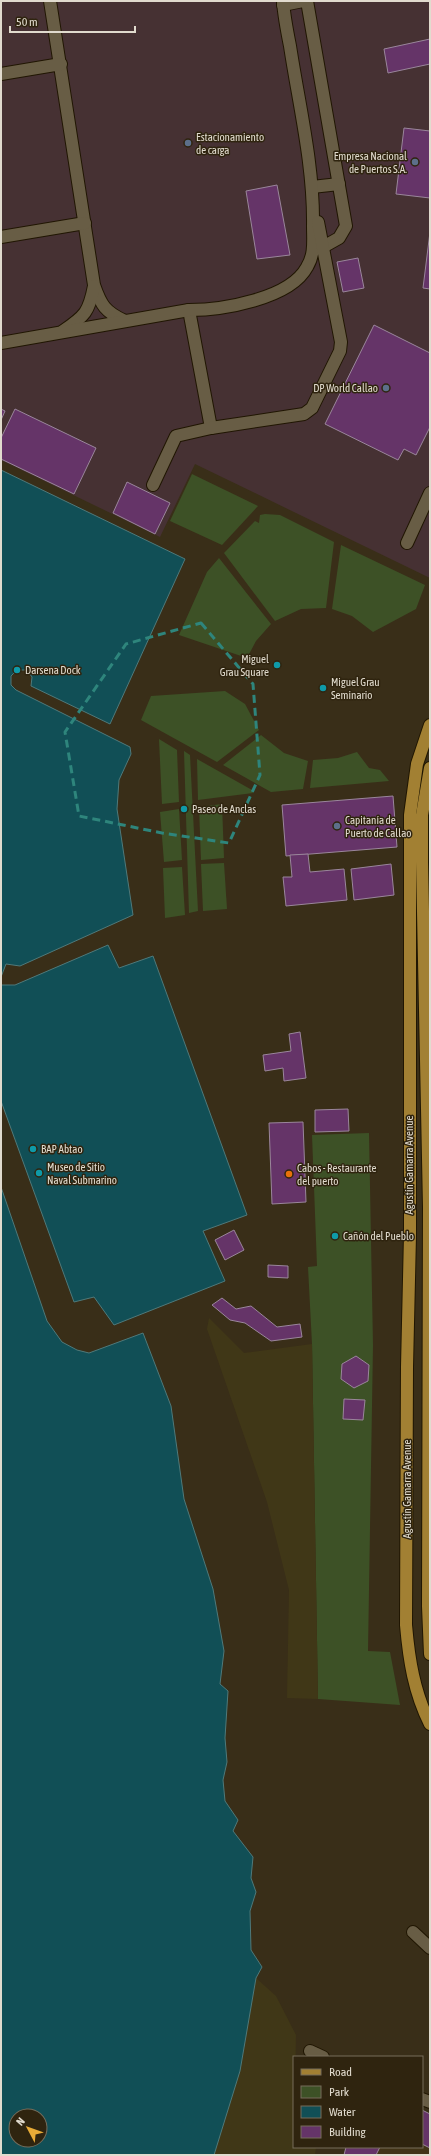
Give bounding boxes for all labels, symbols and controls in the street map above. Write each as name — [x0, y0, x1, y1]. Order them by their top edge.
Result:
scale bar — [10, 8, 135, 34]
text: 50 m — [16, 15, 38, 29]
place label: Estacionamiento de carga — [196, 131, 264, 156]
marker: Estacionamiento de carga — [183, 138, 193, 148]
place label: Empresa Nacional de Puertos S.A. — [334, 150, 407, 175]
marker: Empresa Nacional de Puertos S.A. — [410, 157, 420, 167]
place label: DP World Callao — [313, 382, 378, 394]
marker: DP World Callao — [381, 383, 391, 393]
place label: Miguel Grau Square — [220, 653, 269, 678]
marker: Miguel Grau Square — [272, 660, 282, 670]
place label: Darsena Dock — [25, 664, 81, 676]
marker: Darsena Dock — [12, 665, 22, 675]
place label: Miguel Grau Seminario — [331, 676, 380, 701]
marker: Miguel Grau Seminario — [318, 683, 328, 693]
place label: Paseo de Anclas — [192, 803, 256, 815]
marker: Paseo de Anclas — [179, 804, 189, 814]
place label: Capitanía de Puerto de Callao — [345, 814, 411, 839]
marker: Capitanía de Puerto de Callao — [332, 821, 342, 831]
street label: Agustín Gamarra Avenue — [403, 1115, 415, 1215]
place label: BAP Abtao — [41, 1143, 83, 1155]
marker: BAP Abtao — [28, 1144, 38, 1154]
place label: Museo de Sitio Naval Submarino — [47, 1161, 117, 1186]
place label: Cabos - Restaurante del puerto — [297, 1162, 377, 1187]
marker: Museo de Sitio Naval Submarino — [34, 1168, 44, 1178]
marker: Cabos - Restaurante del puerto — [284, 1169, 294, 1179]
place label: Cañón del Pueblo — [343, 1230, 414, 1242]
marker: Cañón del Pueblo — [330, 1231, 340, 1241]
street label: Agustín Gamarra Avenue — [401, 1439, 413, 1539]
legend — [293, 2056, 423, 2148]
text: Road — [329, 2065, 352, 2079]
text: Park — [329, 2085, 350, 2099]
text: Water — [329, 2105, 356, 2119]
north arrow — [8, 2108, 48, 2148]
text: N — [14, 2115, 27, 2128]
text: Building — [329, 2125, 367, 2139]

